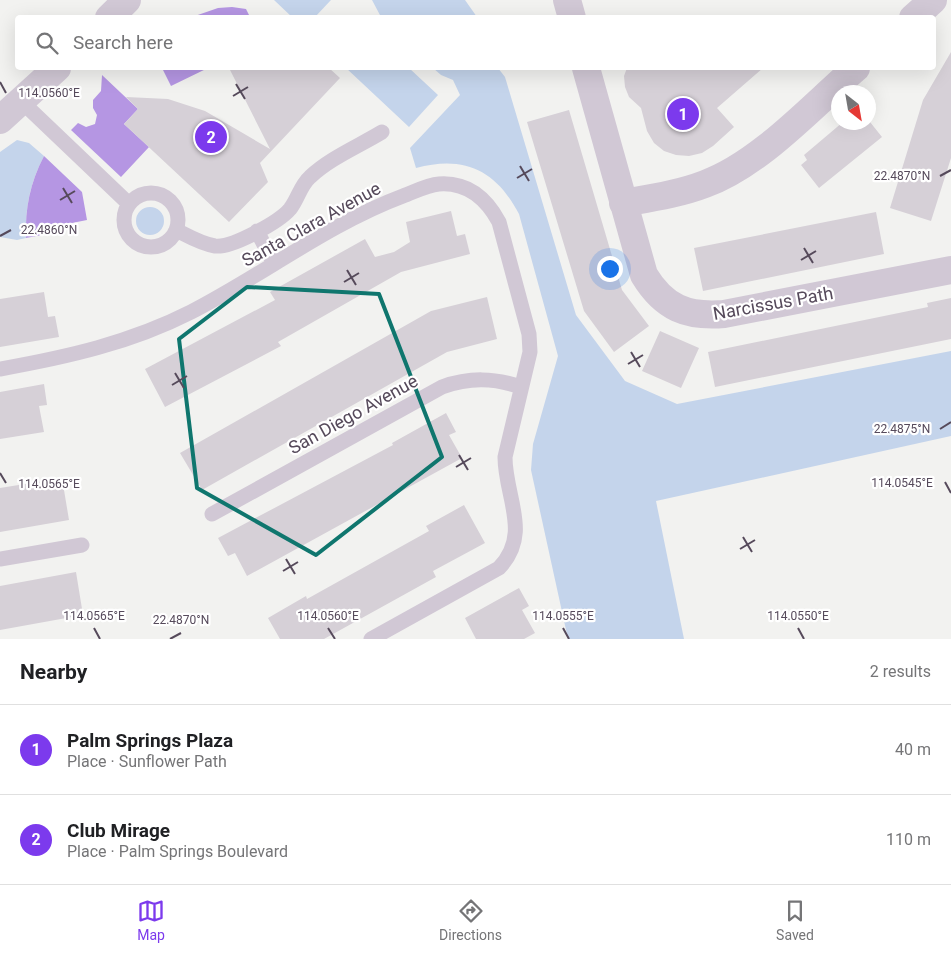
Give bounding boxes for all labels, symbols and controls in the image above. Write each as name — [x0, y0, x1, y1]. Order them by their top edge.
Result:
search box — [15, 15, 936, 70]
icon: search — [33, 29, 61, 57]
text: Search here — [73, 31, 173, 54]
north arrow — [831, 85, 876, 130]
text: 114.0560°E — [18, 86, 80, 100]
pin: 1 — [667, 95, 699, 133]
pin: 2 — [195, 118, 227, 156]
text: 22.4870°N — [874, 169, 930, 183]
street label: Santa Clara Avenue — [238, 177, 384, 271]
text: 22.4860°N — [21, 223, 77, 237]
your location — [597, 256, 623, 282]
street label: Narcissus Path — [711, 282, 835, 324]
street label: San Diego Avenue — [285, 370, 421, 458]
text: 22.4875°N — [874, 422, 930, 436]
text: 114.0545°E — [871, 476, 933, 490]
text: 114.0565°E — [18, 477, 80, 491]
text: 114.0565°E — [63, 609, 125, 623]
text: 114.0560°E — [297, 609, 359, 623]
text: 114.0555°E — [532, 609, 594, 623]
text: 114.0550°E — [767, 609, 829, 623]
text: 22.4870°N — [153, 613, 209, 627]
text: Nearby — [20, 660, 87, 684]
text: 2 results — [870, 662, 931, 681]
text: Palm Springs Plaza — [67, 729, 233, 752]
text: 1 — [31, 740, 41, 759]
text: 40 m — [895, 740, 931, 759]
text: Place · Sunflower Path — [67, 752, 227, 771]
text: Club Mirage — [67, 819, 170, 842]
text: 2 — [31, 830, 41, 849]
text: 110 m — [886, 830, 931, 849]
text: Place · Palm Springs Boulevard — [67, 842, 288, 861]
tab: Map — [137, 897, 165, 943]
tab: Directions — [439, 897, 502, 943]
tab: Saved — [776, 897, 814, 943]

